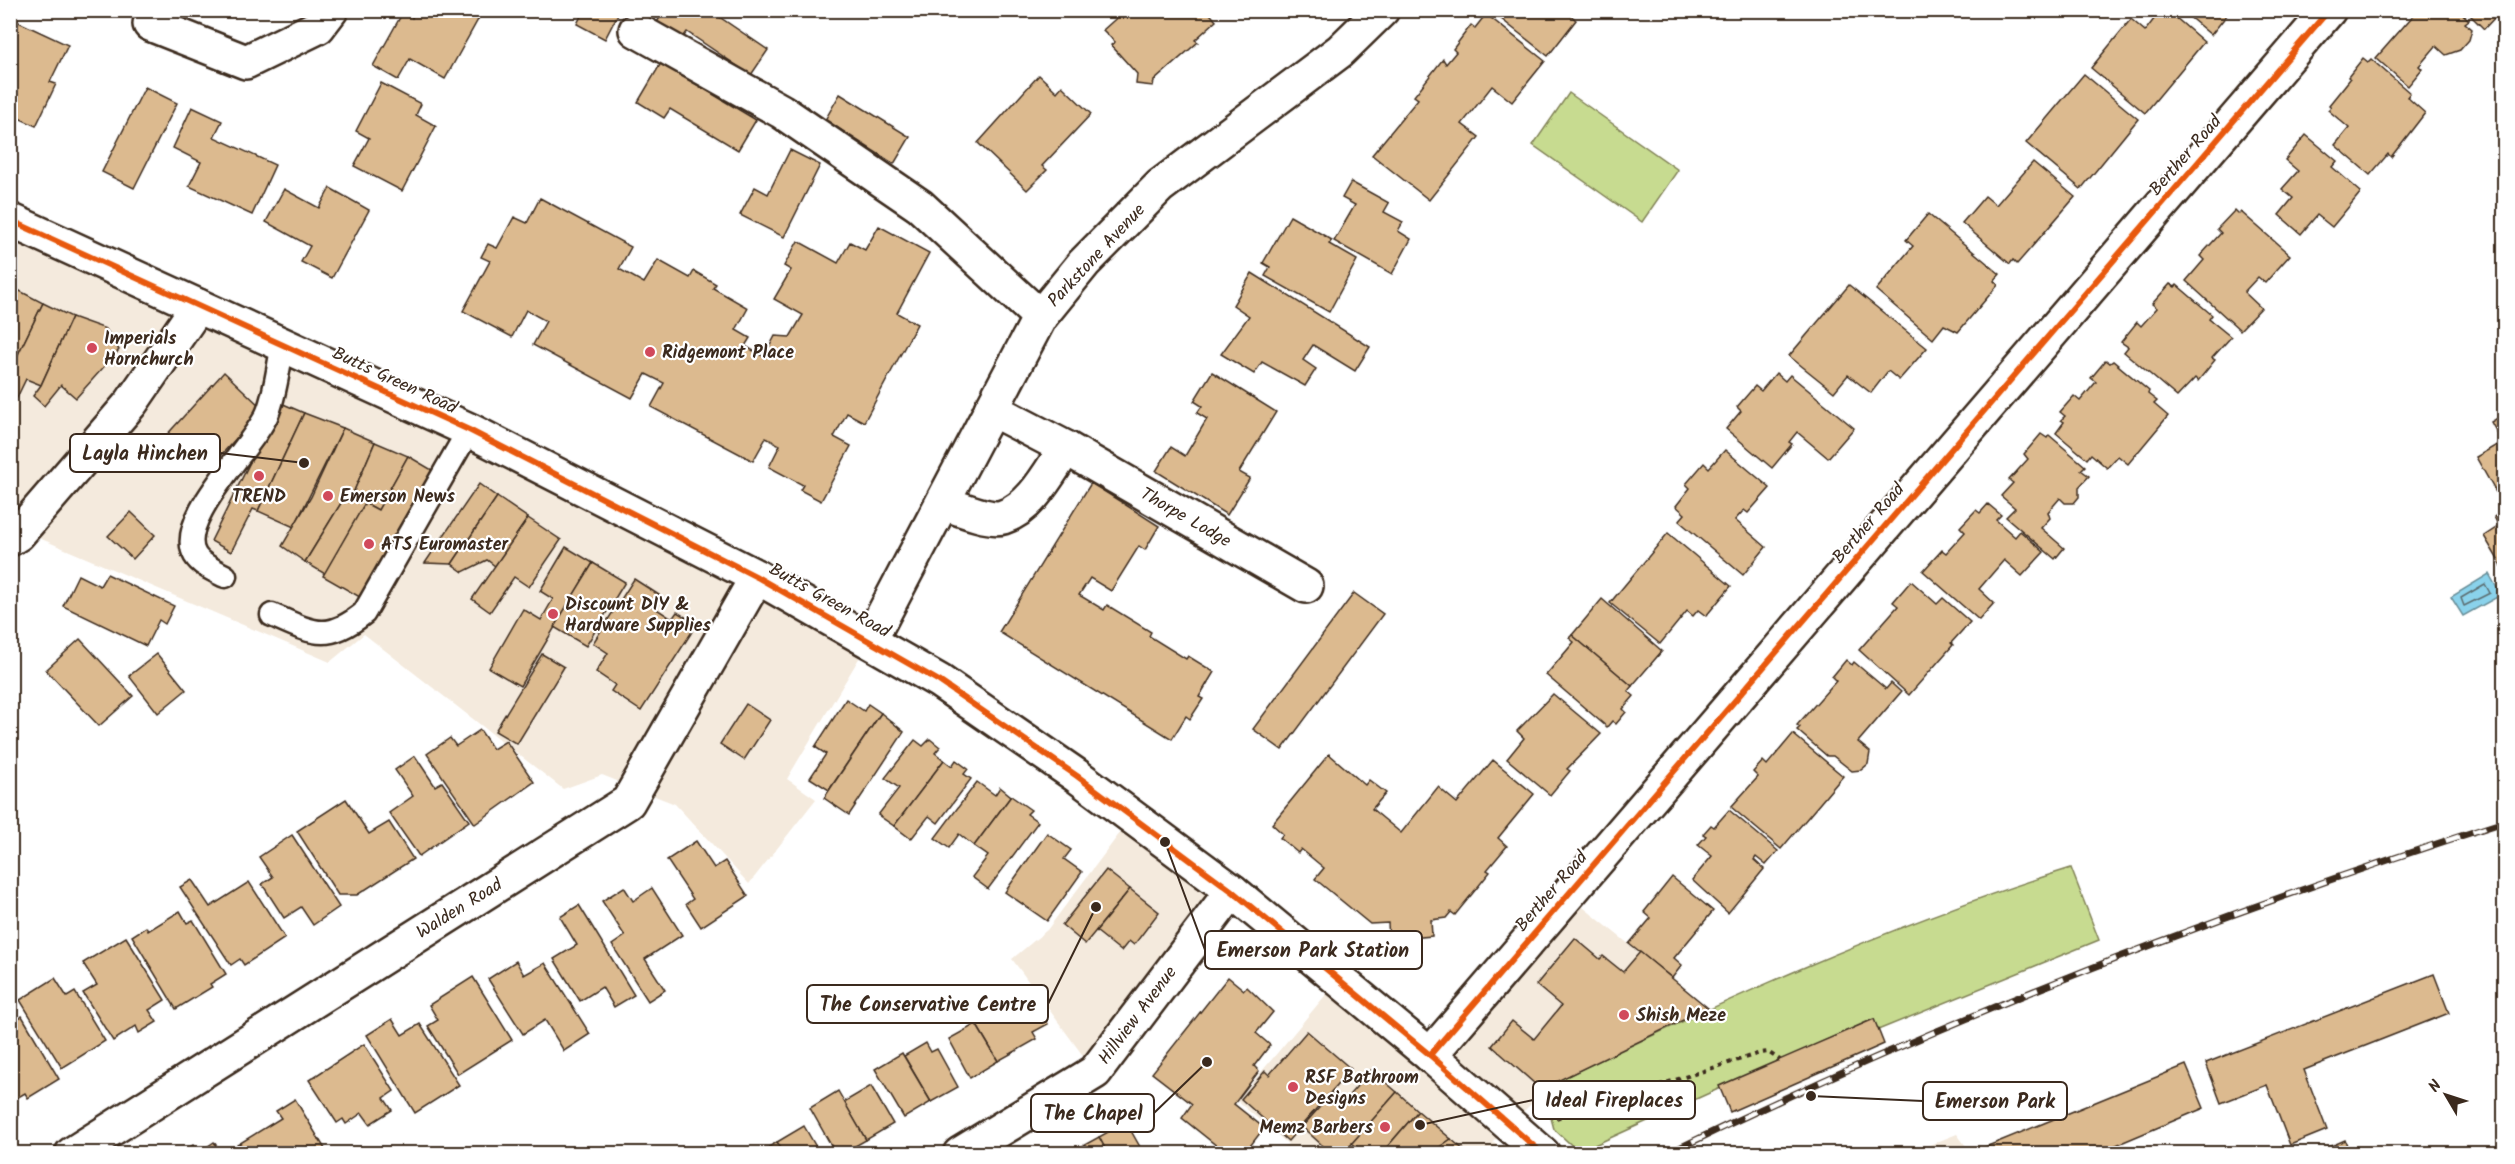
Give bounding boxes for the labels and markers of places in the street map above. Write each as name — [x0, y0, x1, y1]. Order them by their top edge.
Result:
place label: Imperials Hornchurch — [104, 325, 194, 375]
place label: Ridgemont Place — [662, 339, 794, 368]
marker: Imperials Hornchurch — [85, 341, 99, 355]
marker: Ridgemont Place — [643, 345, 657, 359]
callout: Layla Hinchen — [70, 434, 220, 472]
marker: TREND — [252, 469, 266, 483]
place label: TREND — [232, 483, 286, 512]
place label: Emerson News — [340, 483, 455, 512]
marker: Emerson News — [321, 489, 335, 503]
place label: ATS Euromaster — [381, 531, 510, 560]
marker: ATS Euromaster — [362, 537, 376, 551]
place label: Discount DIY & Hardware Supplies — [565, 591, 712, 641]
marker: Discount DIY & Hardware Supplies — [546, 607, 560, 621]
callout: Emerson Park Station — [1205, 931, 1422, 969]
callout: The Conservative Centre — [807, 985, 1048, 1023]
place label: Shish Meze — [1636, 1002, 1726, 1031]
marker: Shish Meze — [1617, 1008, 1631, 1022]
place label: RSF Bathroom Designs — [1305, 1064, 1419, 1114]
marker: RSF Bathroom Designs — [1286, 1080, 1300, 1094]
callout: Ideal Fireplaces — [1533, 1081, 1695, 1119]
callout: Emerson Park — [1923, 1082, 2067, 1120]
callout: The Chapel — [1031, 1094, 1154, 1132]
place label: Memz Barbers — [1259, 1114, 1374, 1143]
marker: Memz Barbers — [1378, 1120, 1392, 1134]

